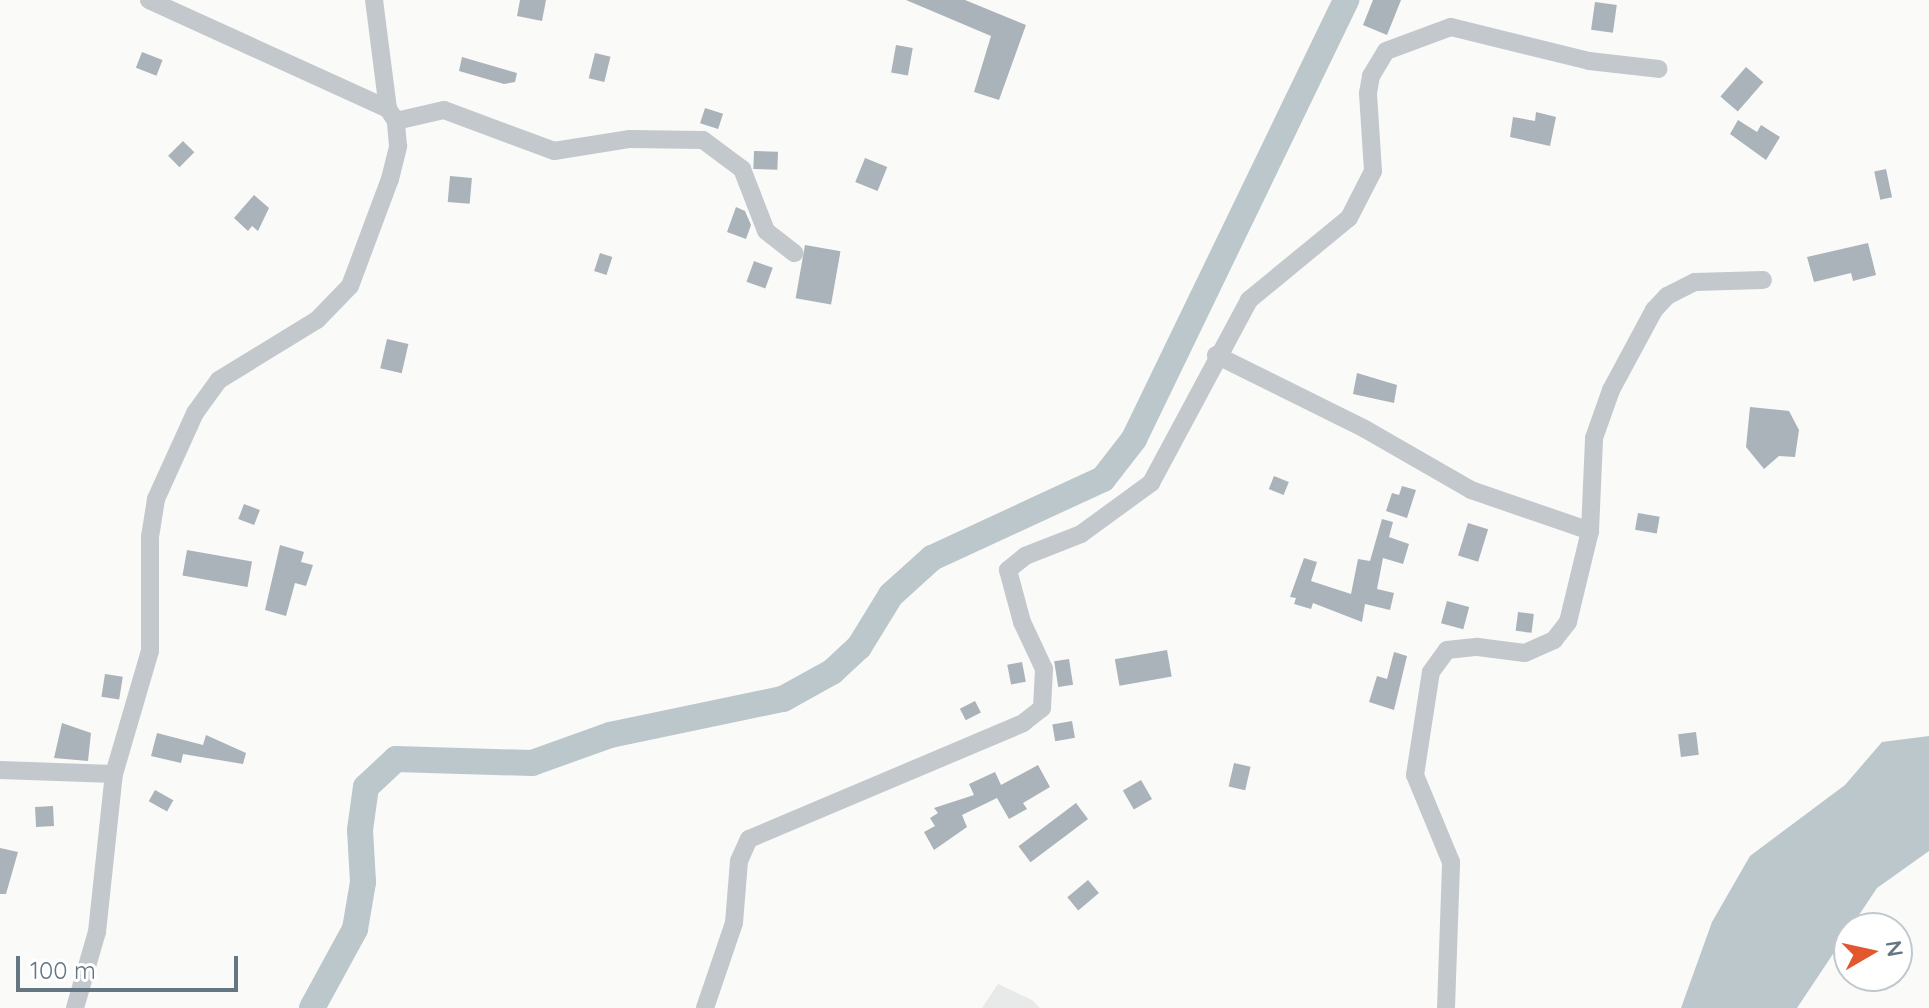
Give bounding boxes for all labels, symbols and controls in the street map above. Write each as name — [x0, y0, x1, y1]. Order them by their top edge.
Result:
north arrow — [1833, 912, 1913, 992]
text: N — [1880, 938, 1910, 959]
scale bar — [20, 940, 242, 990]
text: 100 m — [30, 955, 96, 985]

